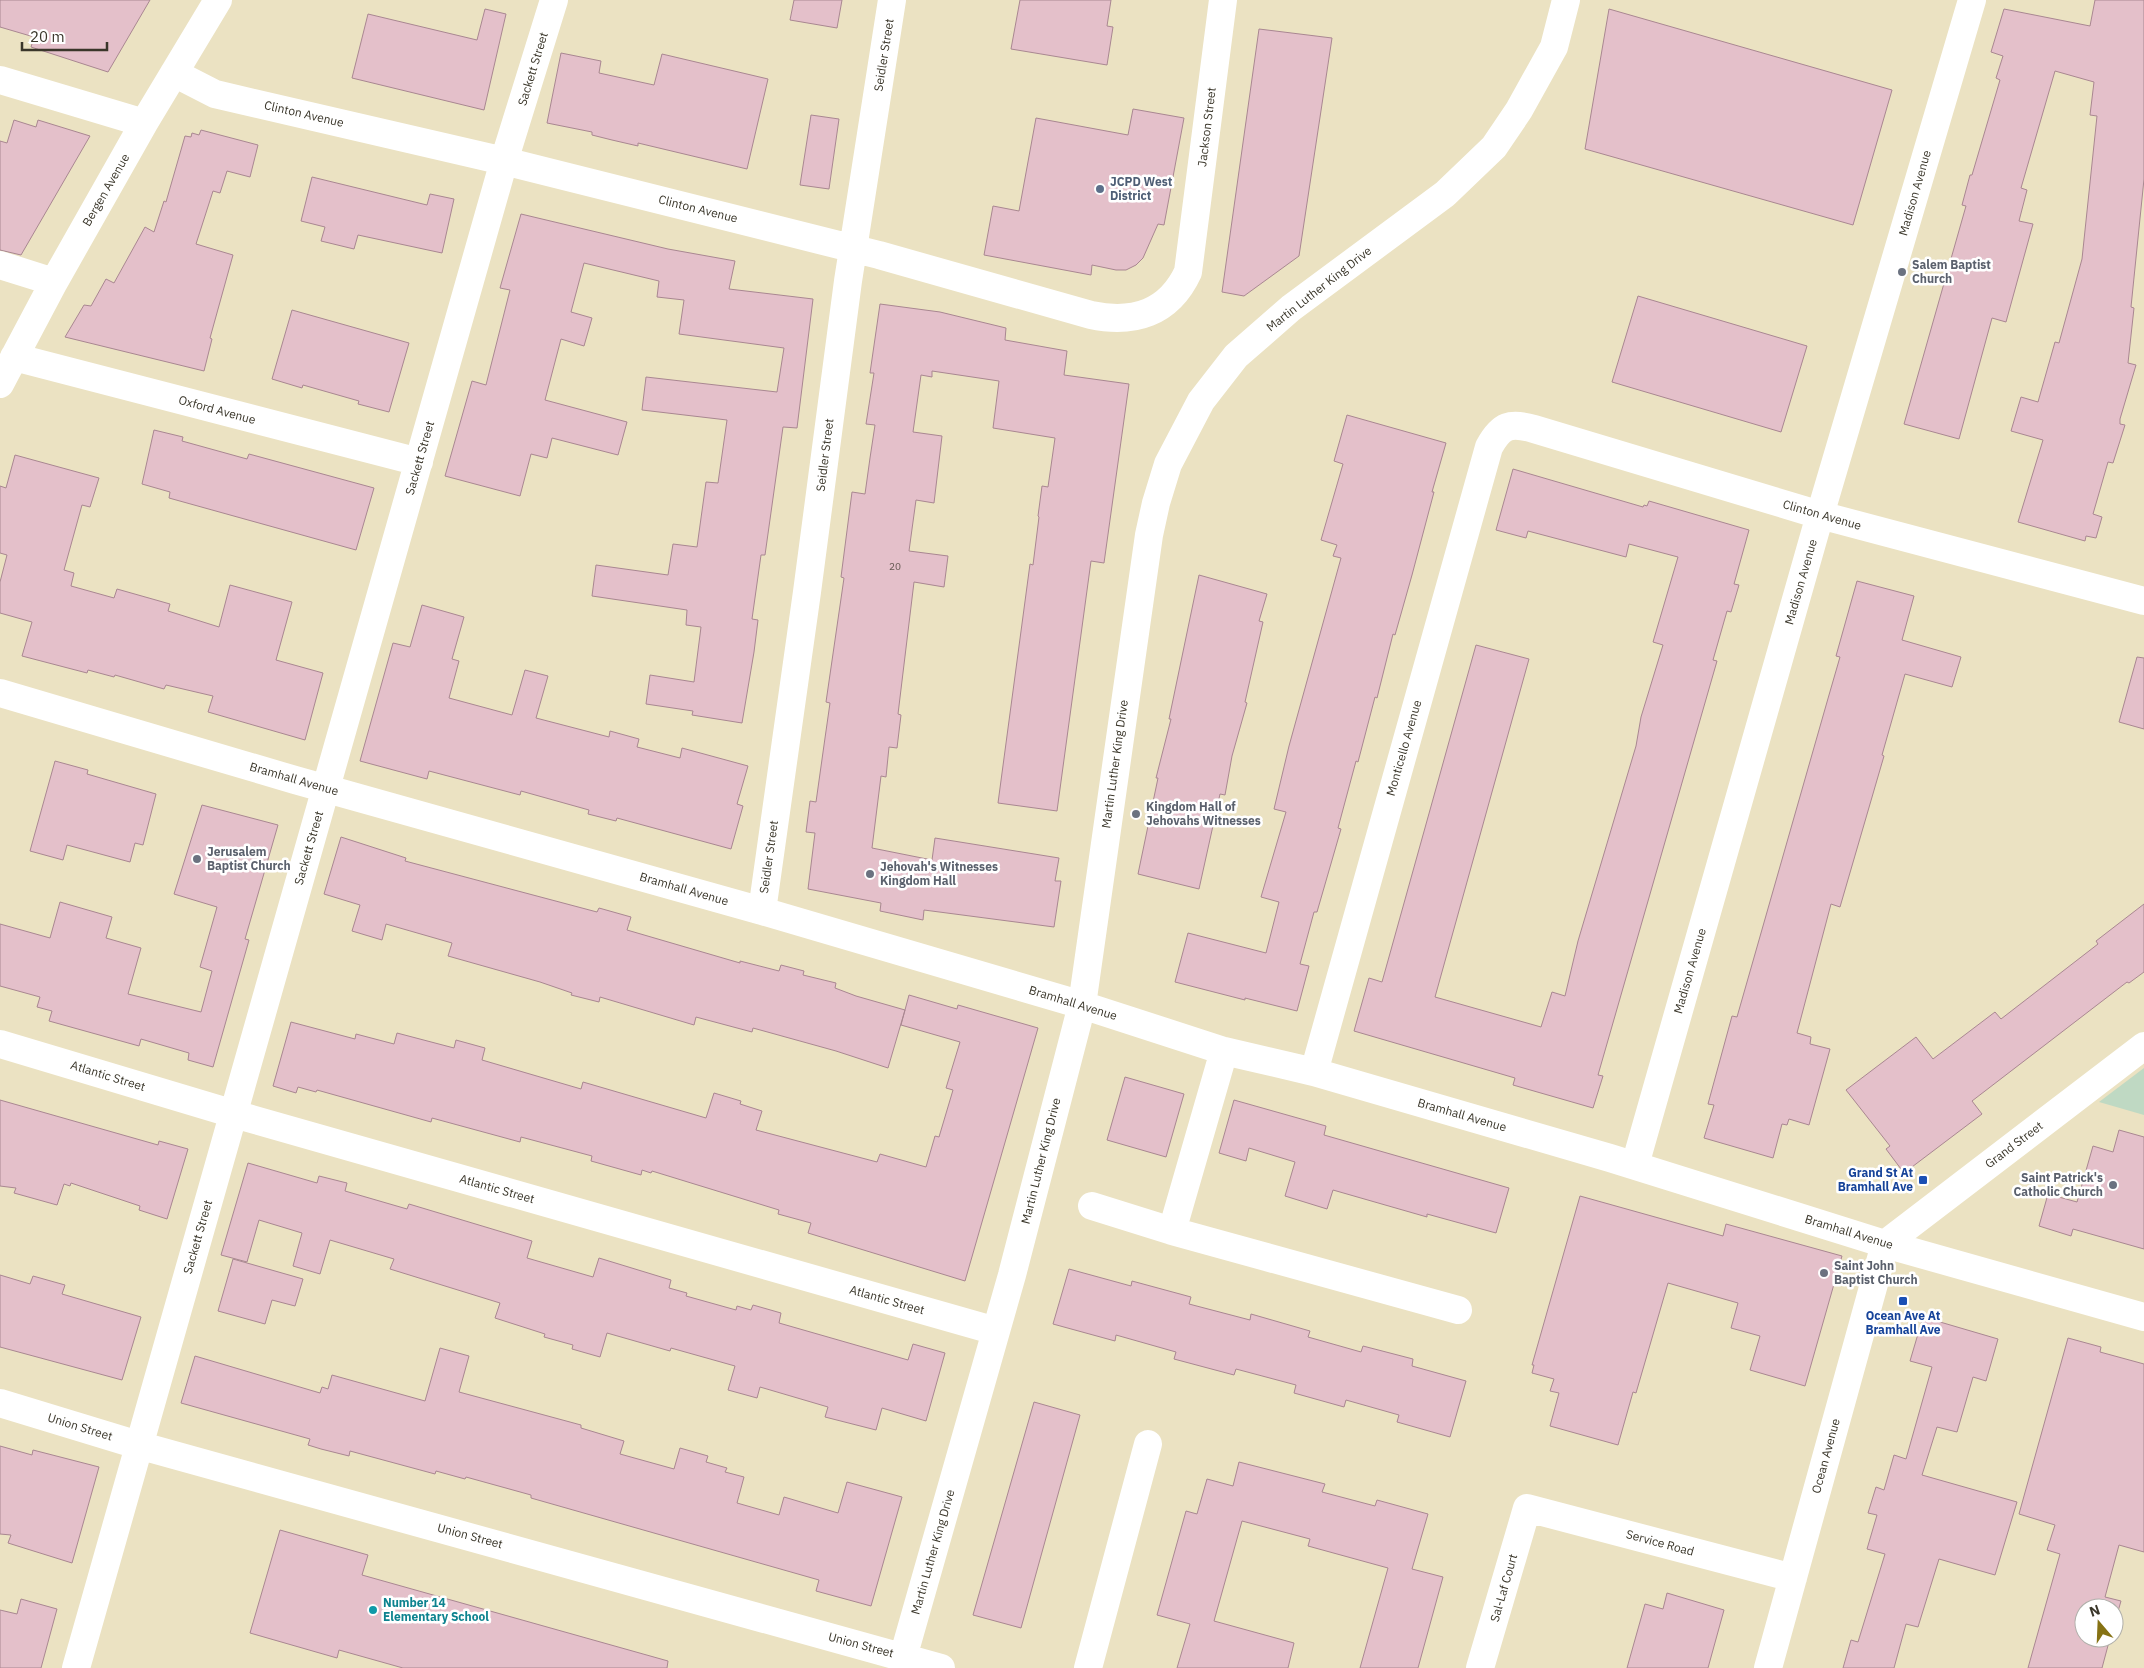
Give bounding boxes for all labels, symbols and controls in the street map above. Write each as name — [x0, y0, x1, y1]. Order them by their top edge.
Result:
street label: Seidler Street — [870, 17, 897, 92]
scale bar — [22, 20, 108, 52]
text: 20 m — [30, 27, 65, 46]
street label: Sackett Street — [514, 30, 551, 107]
street label: Jackson Street — [1194, 86, 1219, 168]
street label: Clinton Avenue — [263, 97, 346, 130]
street label: Madison Avenue — [1895, 148, 1934, 237]
street label: Bergen Avenue — [79, 151, 133, 229]
place label: JCPD West District — [1110, 174, 1173, 203]
marker: JCPD West District — [1094, 183, 1106, 195]
street label: Clinton Avenue — [657, 191, 740, 226]
street label: Martin Luther King Drive — [1263, 243, 1375, 334]
place label: Salem Baptist Church — [1912, 257, 1991, 286]
marker: Salem Baptist Church — [1896, 266, 1908, 278]
street label: Oxford Avenue — [177, 392, 258, 427]
street label: Seidler Street — [813, 418, 836, 492]
street label: Sackett Street — [402, 419, 437, 497]
street label: Clinton Avenue — [1781, 496, 1864, 533]
street label: Madison Avenue — [1781, 537, 1820, 626]
house number: 20 — [889, 560, 901, 573]
street label: Martin Luther King Drive — [1098, 698, 1131, 829]
street label: Monticello Avenue — [1383, 698, 1425, 798]
street label: Bramhall Avenue — [248, 759, 341, 798]
place label: Kingdom Hall of Jehovahs Witnesses — [1146, 799, 1261, 828]
marker: Kingdom Hall of Jehovahs Witnesses — [1130, 808, 1142, 820]
street label: Sackett Street — [291, 809, 326, 887]
street label: Seidler Street — [756, 819, 781, 894]
place label: Jerusalem Baptist Church — [207, 844, 291, 873]
marker: Jerusalem Baptist Church — [191, 853, 203, 865]
place label: Jehovah's Witnesses Kingdom Hall — [880, 859, 998, 888]
marker: Jehovah's Witnesses Kingdom Hall — [864, 868, 876, 880]
street label: Bramhall Avenue — [638, 869, 731, 908]
street label: Madison Avenue — [1670, 926, 1709, 1015]
street label: Bramhall Avenue — [1027, 982, 1120, 1023]
street label: Atlantic Street — [69, 1057, 147, 1094]
street label: Bramhall Avenue — [1416, 1095, 1509, 1134]
street label: Martin Luther King Drive — [1018, 1096, 1064, 1226]
street label: Grand Street — [1982, 1118, 2046, 1171]
place label: Grand St At Bramhall Ave — [1838, 1165, 1913, 1194]
place label: Saint Patrick's Catholic Church — [2014, 1170, 2103, 1199]
street label: Atlantic Street — [458, 1171, 536, 1206]
marker: Grand St At Bramhall Ave — [1917, 1174, 1929, 1186]
marker: Saint Patrick's Catholic Church — [2107, 1179, 2119, 1191]
street label: Sackett Street — [180, 1198, 215, 1276]
street label: Bramhall Avenue — [1803, 1211, 1896, 1252]
place label: Saint John Baptist Church — [1834, 1258, 1918, 1287]
marker: Saint John Baptist Church — [1818, 1267, 1830, 1279]
street label: Atlantic Street — [848, 1282, 926, 1317]
marker: Ocean Ave At Bramhall Ave — [1897, 1295, 1909, 1307]
place label: Ocean Ave At Bramhall Ave — [1865, 1308, 1941, 1337]
street label: Union Street — [46, 1410, 114, 1444]
street label: Ocean Avenue — [1808, 1416, 1843, 1495]
street label: Martin Luther King Drive — [907, 1487, 958, 1616]
street label: Union Street — [436, 1520, 505, 1551]
street label: Service Road — [1624, 1526, 1696, 1559]
street label: Sal-Laf Court — [1487, 1552, 1520, 1624]
place label: Number 14 Elementary School — [383, 1595, 489, 1624]
north arrow — [2074, 1598, 2124, 1648]
text: N — [2087, 1601, 2102, 1621]
marker: Number 14 Elementary School — [367, 1604, 379, 1616]
street label: Union Street — [827, 1629, 896, 1660]

